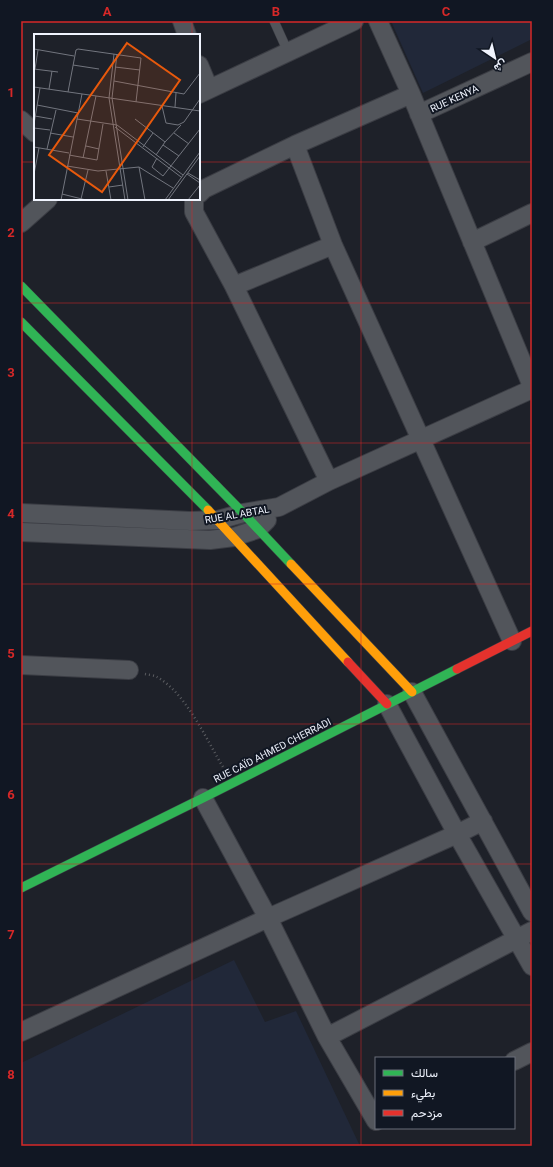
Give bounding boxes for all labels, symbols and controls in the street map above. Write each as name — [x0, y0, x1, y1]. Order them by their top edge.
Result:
text: A — [103, 4, 112, 19]
text: B — [272, 4, 280, 19]
text: C — [442, 4, 451, 19]
inset map — [34, 34, 200, 200]
north arrow — [475, 38, 515, 78]
text: ش — [491, 57, 510, 75]
street label: RUE KENYA — [428, 82, 480, 114]
text: 1 — [7, 85, 15, 100]
text: 2 — [7, 225, 15, 240]
text: 3 — [7, 365, 15, 380]
street label: RUE AL ABTAL — [204, 503, 271, 526]
text: 4 — [7, 506, 15, 521]
text: 5 — [7, 646, 15, 661]
street label: RUE CAÏD AHMED CHERRADI — [211, 715, 333, 785]
text: 6 — [7, 787, 15, 802]
text: 7 — [7, 927, 15, 942]
legend — [375, 1057, 515, 1129]
text: سالك — [411, 1066, 438, 1080]
text: 8 — [7, 1067, 15, 1082]
text: بطيء — [411, 1086, 435, 1103]
text: مزدحم — [411, 1106, 442, 1121]

